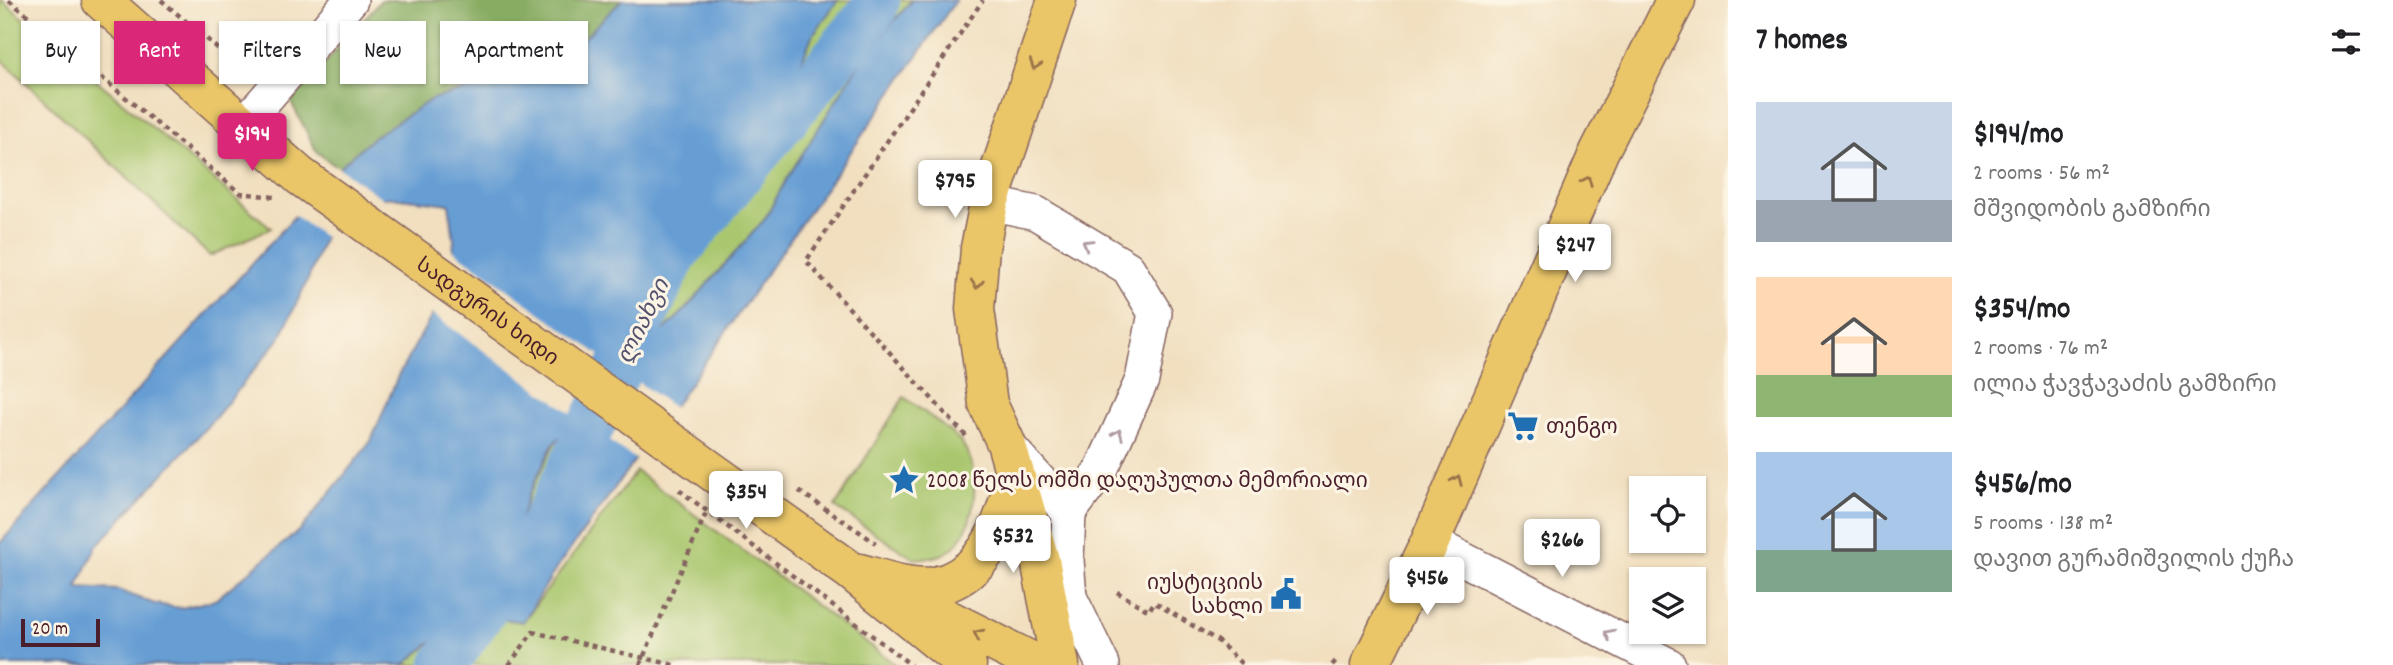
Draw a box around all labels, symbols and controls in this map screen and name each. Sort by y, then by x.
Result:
chip: Buy [21,21,100,84]
chip: Rent [114,21,205,84]
chip: Filters [219,21,326,84]
chip: New [340,21,426,84]
chip: Apartment [440,21,588,84]
text: 7 homes [1756,21,1848,64]
icon: filters [2327,23,2365,61]
one-way arrow [1029,58,1043,70]
pin: $194 [211,114,293,173]
text: $194/mo [1973,115,2063,158]
text: $194 [234,119,270,152]
icon: home [1812,130,1896,214]
text: 2 rooms · 56 m² [1973,158,2110,191]
pin: $795 [914,160,996,220]
text: $795 [934,166,976,199]
one-way arrow [1579,176,1593,188]
text: მშვიდობის გამზირი [1973,195,2211,228]
pin: $247 [1534,224,1616,284]
text: $247 [1555,230,1595,263]
one-way arrow [1082,239,1095,252]
street label: სადგურის ხიდი [409,252,564,375]
water label: ლიახვი [610,274,680,371]
one-way arrow [970,278,985,289]
text: $354/mo [1973,290,2070,333]
icon: home [1812,305,1896,389]
text: 2 rooms · 76 m² [1973,333,2108,366]
text: ილია ჭავჭავაძის გამზირი [1973,370,2277,403]
supermarket icon: თენგო [1506,409,1540,443]
place label: თენგო [1546,414,1618,444]
one-way arrow [1110,429,1124,442]
place icon: 2008 წელს ომში დაღუპულთა მემორიალი [887,463,921,497]
text: $456/mo [1973,465,2072,508]
place label: 2008 წელს ომში დაღუპულთა მემორიალი [927,468,1368,498]
pin: $354 [705,472,787,531]
one-way arrow [1449,474,1463,487]
map controls [1629,476,1706,644]
button: locate [1629,476,1706,553]
text: $354 [725,477,767,510]
icon: home [1812,480,1896,564]
text: 5 rooms · 138 m² [1973,508,2113,541]
pin: $532 [972,516,1054,575]
pin: $266 [1521,520,1603,579]
text: $532 [992,521,1034,554]
text: $266 [1540,525,1584,558]
text: დავით გურამიშვილის ქუჩა [1973,545,2294,578]
pin: $456 [1386,558,1468,617]
text: $456 [1405,563,1449,596]
button: layers [1629,567,1706,644]
place label: იუსტიციის სახლი [1147,570,1263,624]
public building icon: იუსტიციის სახლი [1269,577,1303,611]
scale bar [21,616,100,648]
text: 20 m [32,617,68,644]
one-way arrow [1604,628,1616,642]
one-way arrow [973,629,985,643]

